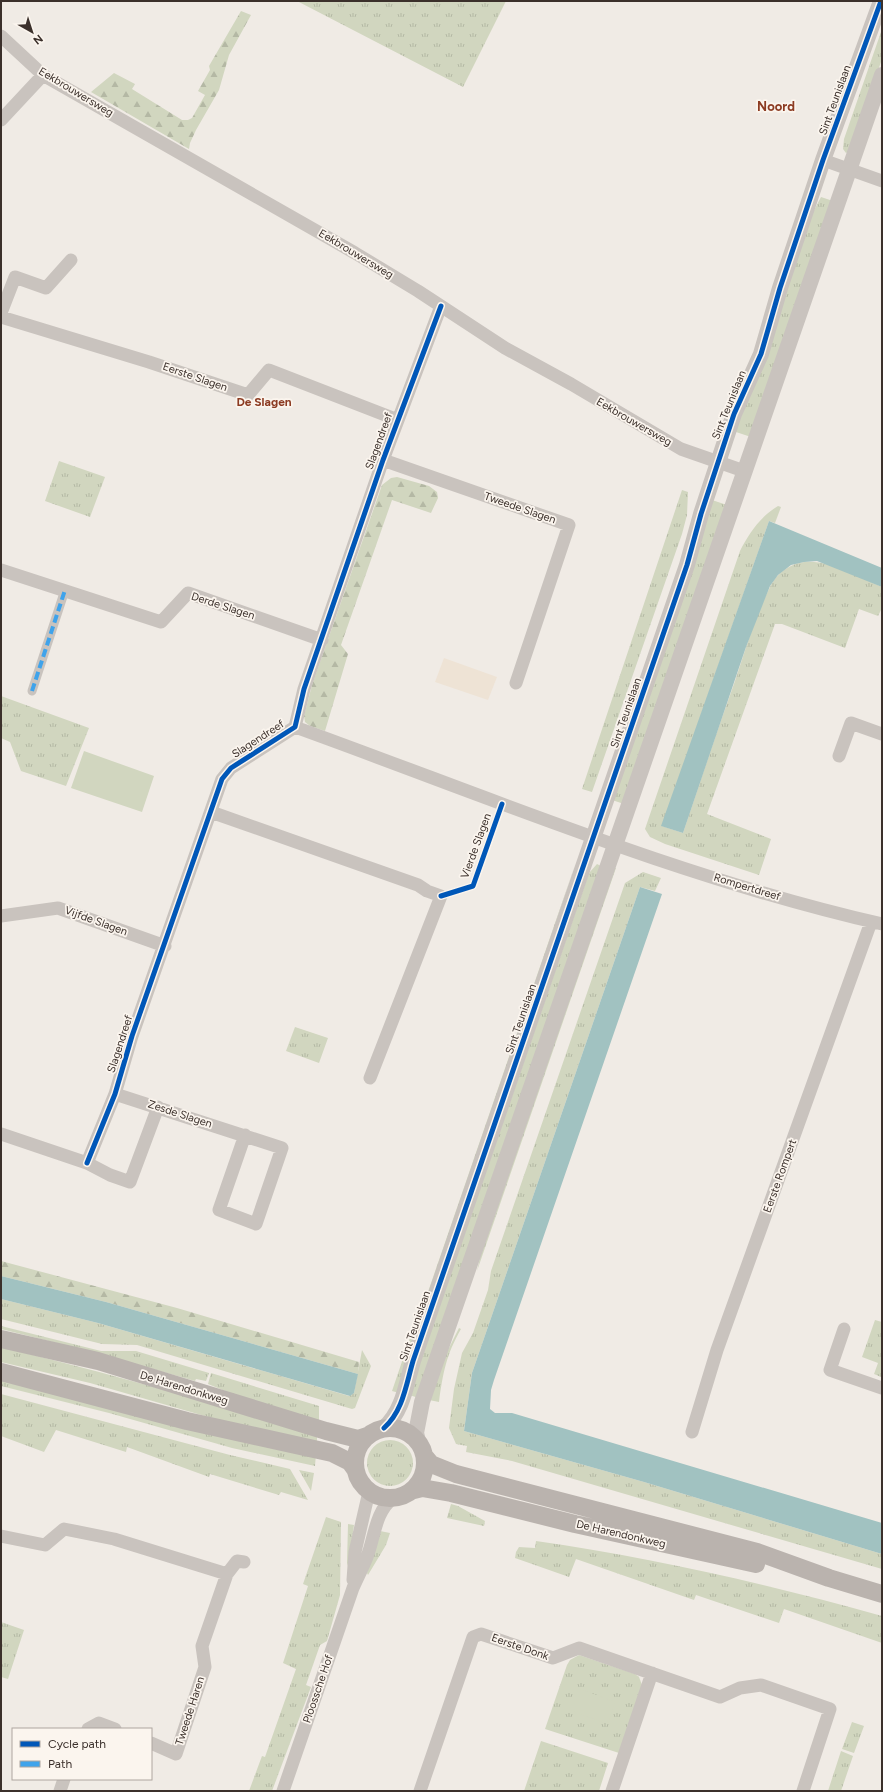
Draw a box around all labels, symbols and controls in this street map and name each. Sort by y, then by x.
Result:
north arrow [12,12,52,52]
text: N [31,32,45,47]
street label: Sint Teunislaan [816,63,854,137]
street label: Eekbrouwersweg [36,65,116,119]
district label: Noord [757,99,795,114]
street label: Eekbrouwersweg [316,227,396,281]
street label: Eerste Slagen [161,360,229,394]
street label: Sint Teunislaan [709,369,749,441]
district label: De Slagen [236,395,292,409]
street label: Eekbrouwersweg [594,395,674,449]
street label: Slagendreef [363,410,396,471]
street label: Tweede Slagen [482,490,558,526]
street label: Derde Slagen [190,590,256,622]
street label: Sint Teunislaan [608,676,644,750]
street label: Slagendreef [229,717,287,761]
street label: Vierde Slagen [458,812,494,880]
street label: Rompertdreef [712,871,783,904]
street label: Vijfde Slagen [63,904,129,938]
street label: Sint Teunislaan [503,982,539,1056]
street label: Slagendreef [105,1013,136,1074]
street label: Zesde Slagen [146,1098,214,1130]
street label: Eerste Rompert [761,1137,799,1215]
street label: Sint Teunislaan [397,1289,433,1363]
street label: De Harendonkweg [138,1368,230,1408]
street label: De Harendonkweg [575,1517,667,1551]
street label: Eerste Donk [490,1631,551,1663]
street label: Ploossche Hof [300,1652,336,1725]
street label: Tweede Haren [173,1675,207,1747]
legend [12,1728,152,1780]
text: Cycle path [48,1737,106,1751]
text: Path [48,1757,72,1771]

